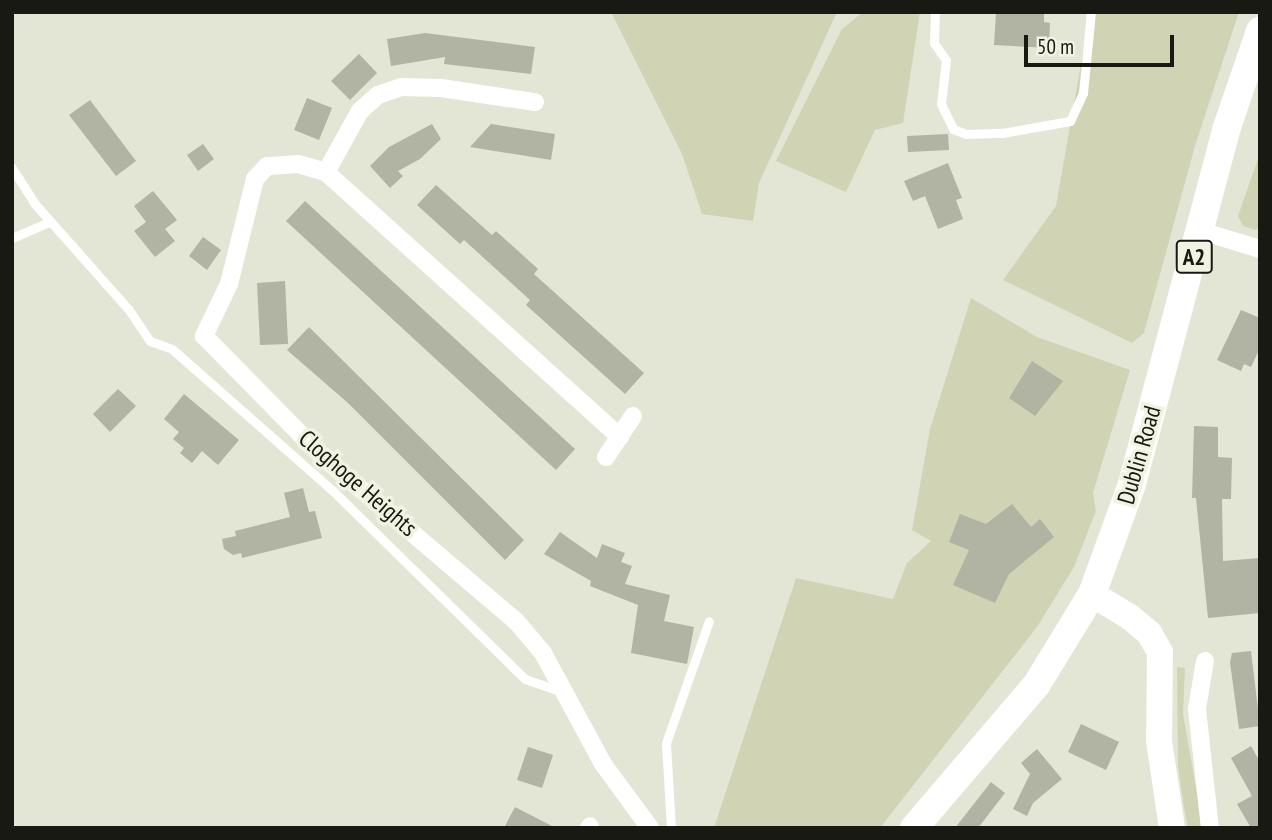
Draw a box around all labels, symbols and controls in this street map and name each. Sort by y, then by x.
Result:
scale bar [1027,21,1178,65]
text: 50 m [1037,33,1074,60]
road number: A2 [1175,238,1213,276]
street label: Dublin Road [1111,403,1167,507]
street label: Cloghoge Heights [293,424,423,542]

